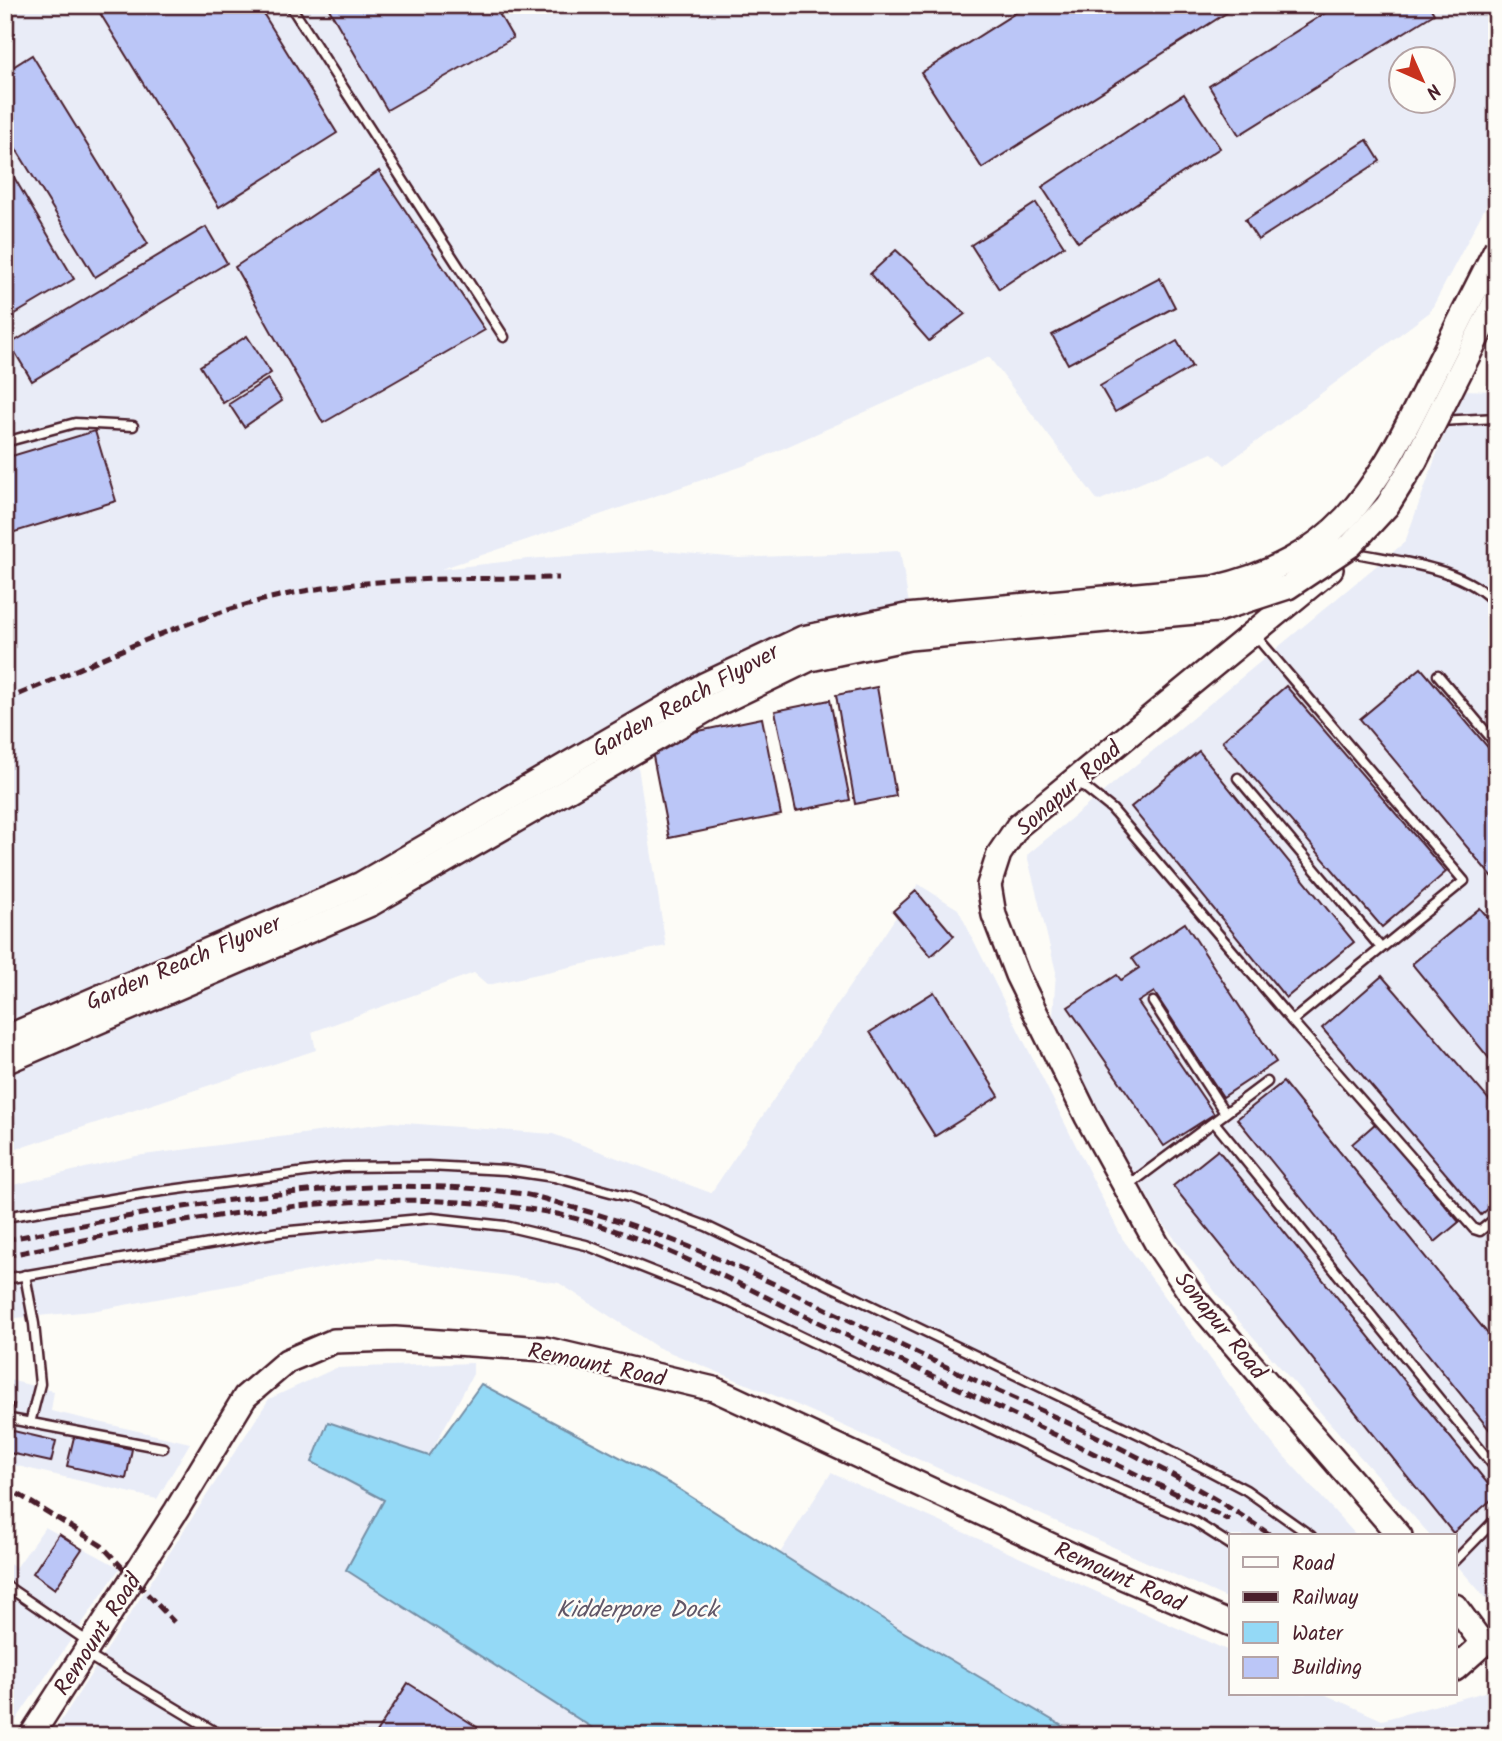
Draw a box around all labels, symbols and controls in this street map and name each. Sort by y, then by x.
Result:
north arrow [1386,46,1456,116]
text: N [1418,76,1447,105]
street label: Garden Reach Flyover [586,635,787,768]
street label: Sonapur Road [1008,733,1131,846]
street label: Garden Reach Flyover [81,906,288,1021]
street label: Sonapur Road [1164,1264,1275,1389]
street label: Remount Road [524,1334,669,1398]
street label: Remount Road [1048,1533,1191,1623]
legend [1229,1534,1456,1696]
text: Road [1292,1548,1335,1581]
street label: Remount Road [45,1566,152,1704]
text: Railway [1292,1582,1358,1615]
water label: Kidderpore Dock [556,1591,722,1630]
text: Water [1292,1618,1344,1651]
text: Building [1292,1652,1362,1685]

